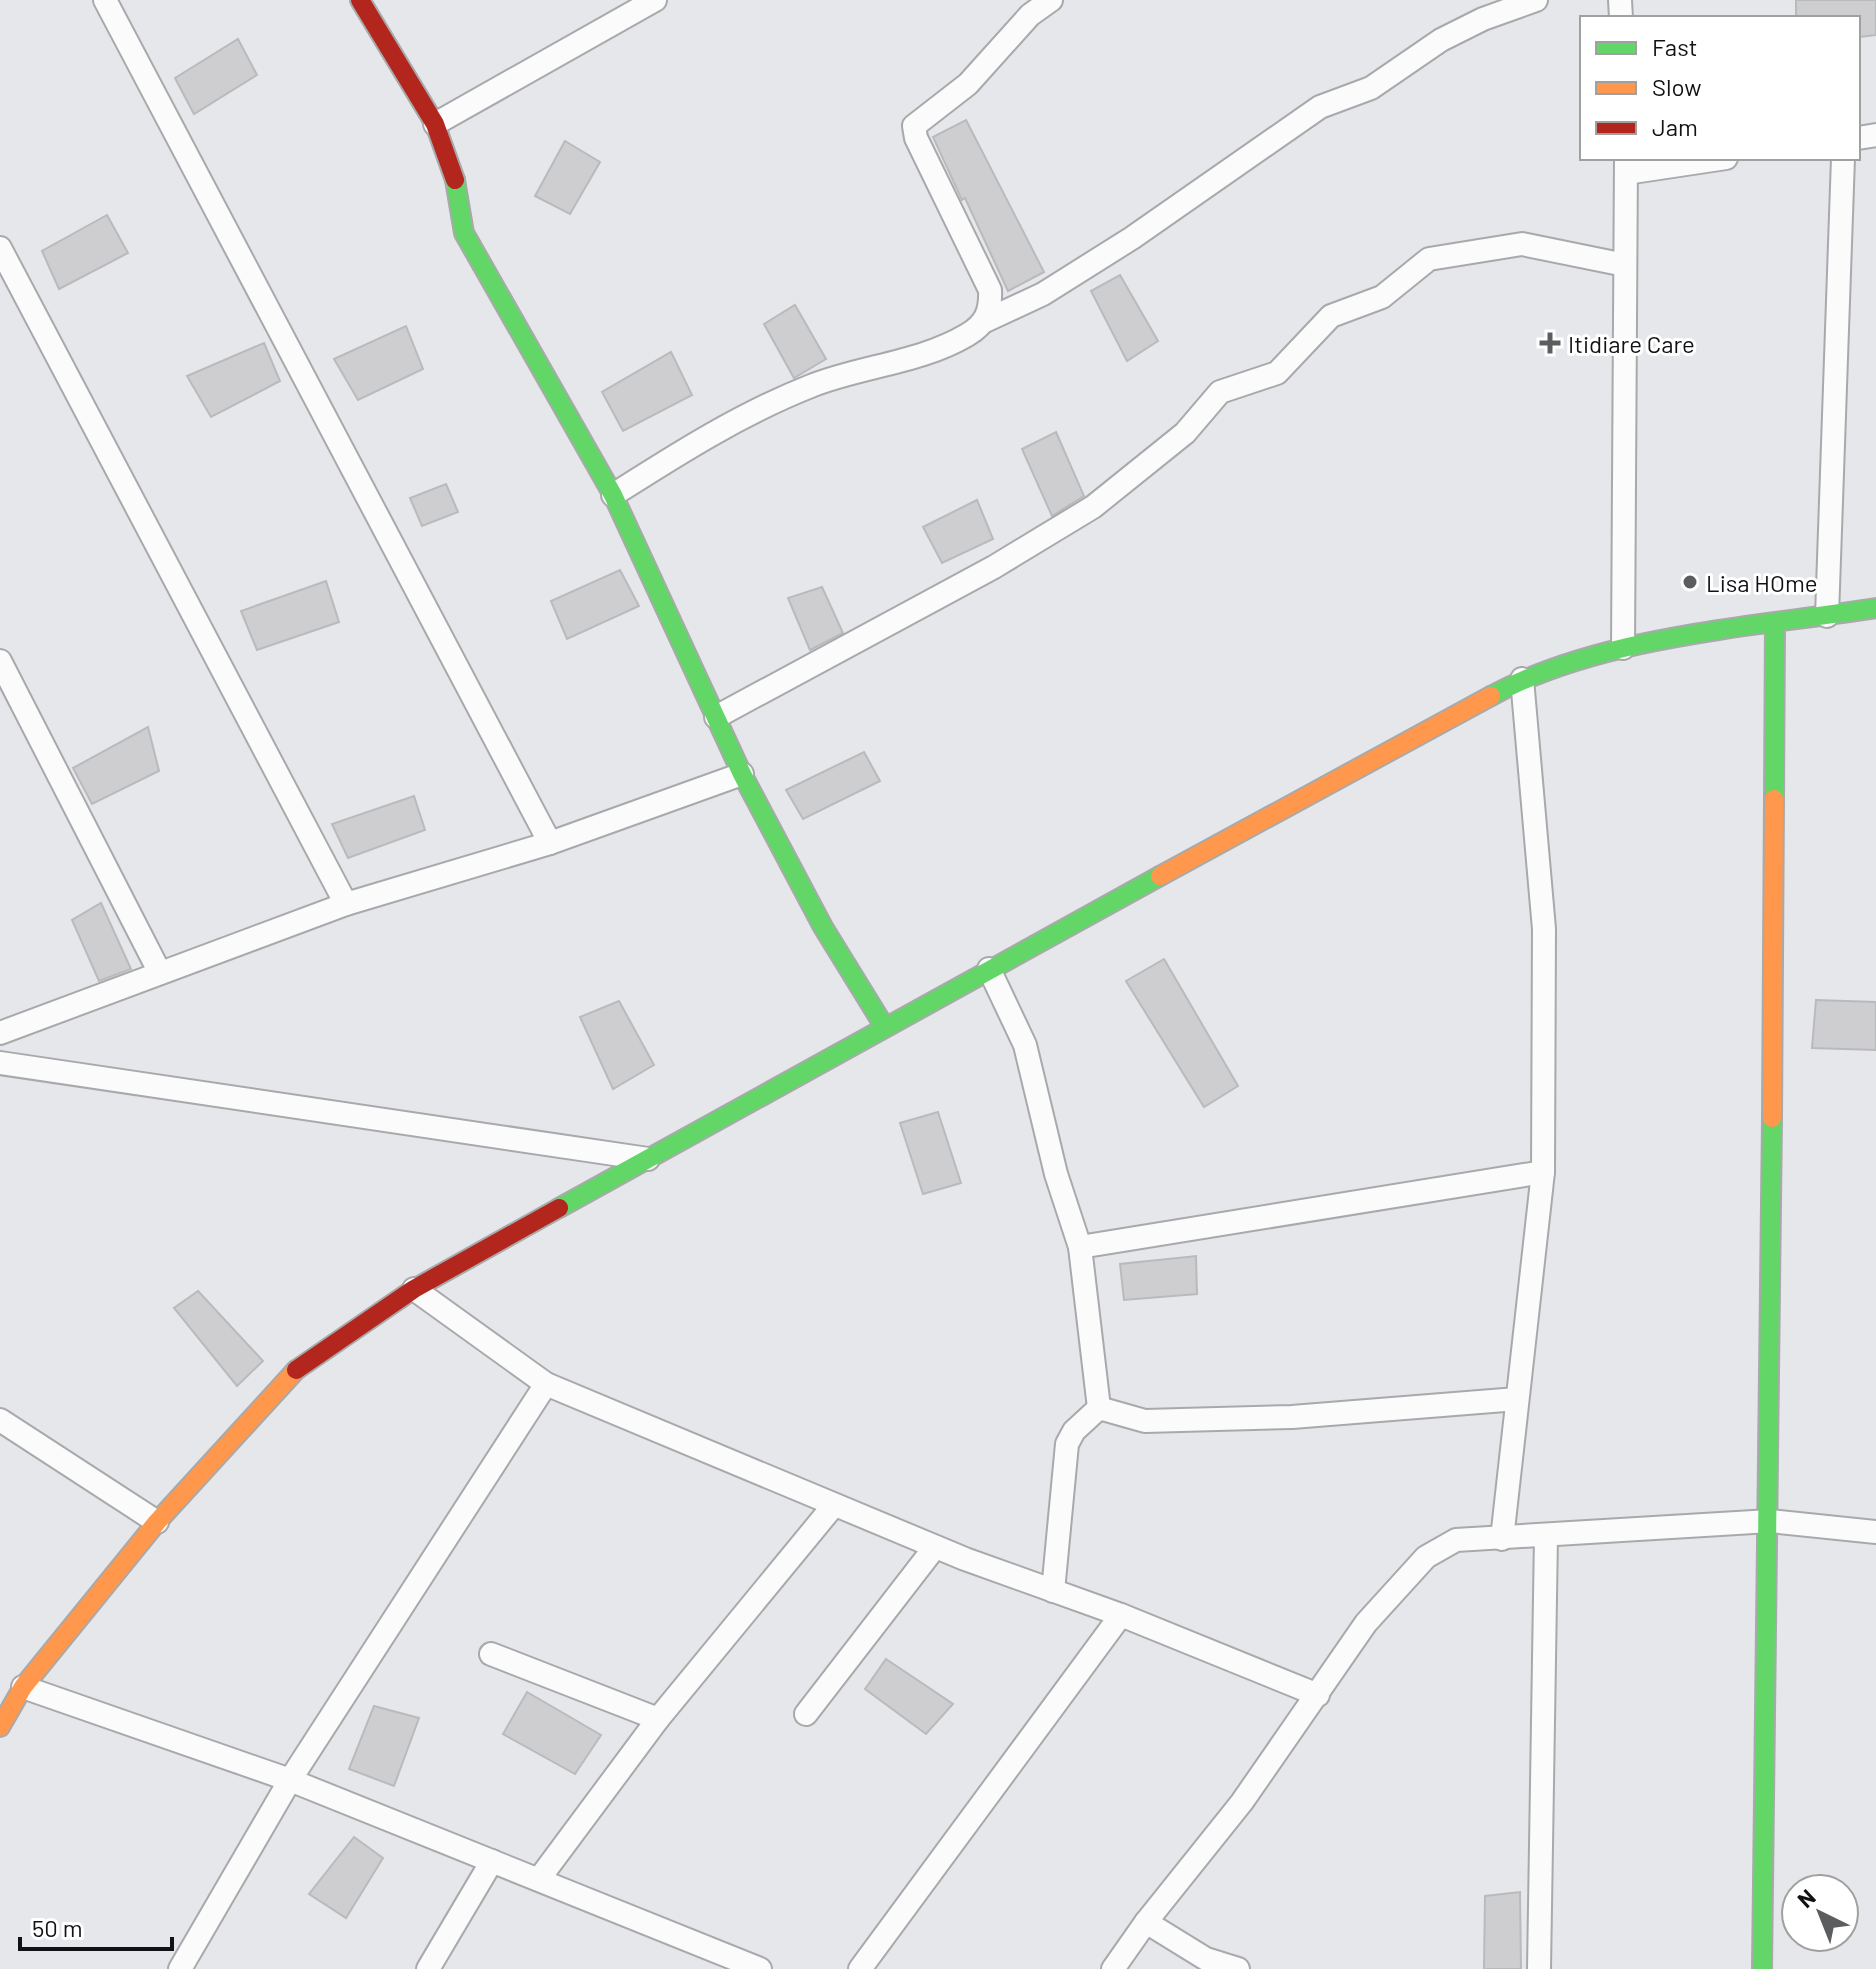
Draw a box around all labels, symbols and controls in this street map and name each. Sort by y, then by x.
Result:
legend [1580,16,1860,160]
text: Fast [1652,32,1697,61]
text: Slow [1652,72,1701,101]
text: Jam [1652,112,1698,141]
place label: Itidiare Care [1568,329,1695,358]
marker: Itidiare Care [1539,332,1561,354]
place label: Lisa HOme [1706,568,1817,597]
marker: Lisa HOme [1681,573,1699,591]
north arrow [1780,1873,1860,1953]
text: N [1791,1883,1820,1912]
scale bar [20,1901,172,1951]
text: 50 m [32,1913,83,1942]

